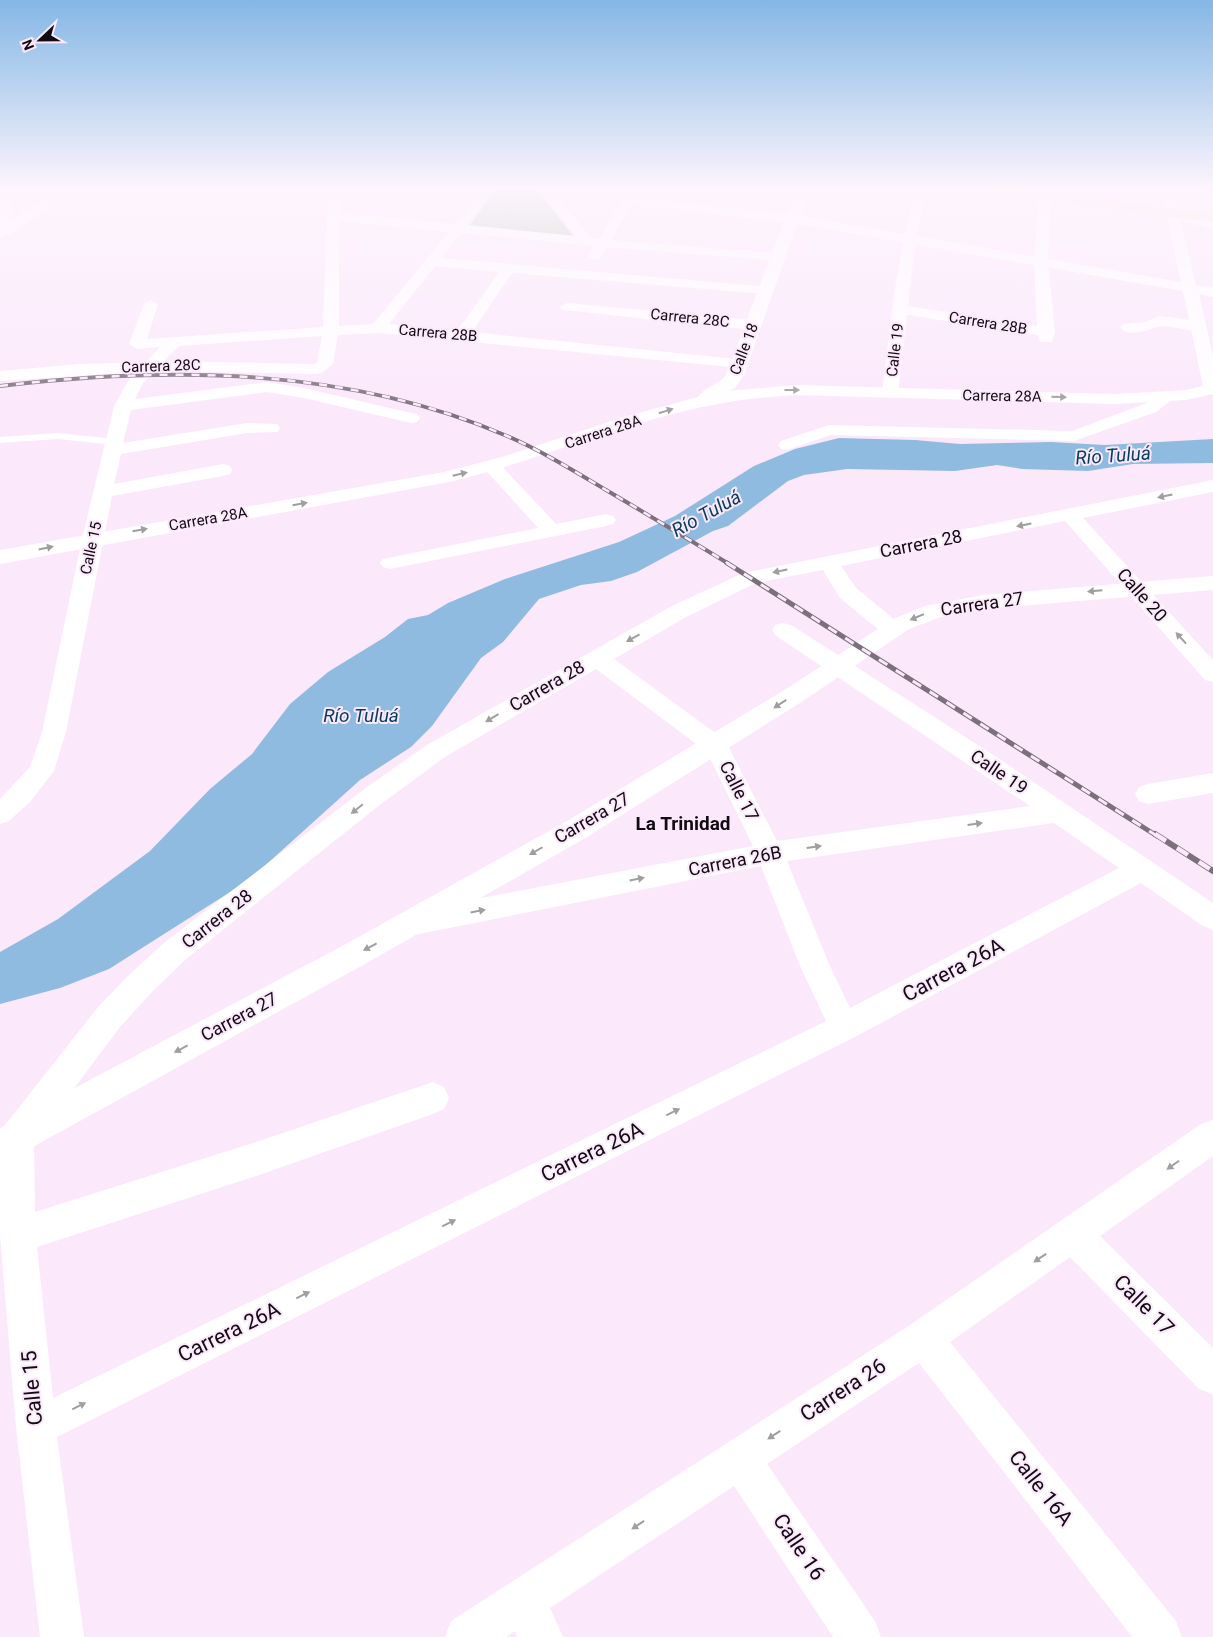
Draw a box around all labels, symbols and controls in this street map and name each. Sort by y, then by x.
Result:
north arrow [15,15,65,65]
text: N [19,37,37,52]
street label: Carrera 28C [650,305,731,331]
street label: Carrera 28B [948,308,1028,338]
street label: Carrera 28B [398,321,478,345]
street label: Calle 18 [726,321,762,377]
street label: Calle 19 [883,322,907,378]
street label: Carrera 28C [121,356,201,376]
one-way arrow [784,386,800,394]
street label: Carrera 28A [962,386,1042,406]
one-way arrow [1052,393,1068,401]
one-way arrow [658,407,673,415]
street label: Carrera 28A [563,411,644,453]
water label: Río Tuluá [1074,441,1152,470]
one-way arrow [453,470,468,478]
water label: Río Tuluá [668,485,745,542]
one-way arrow [1158,492,1173,500]
one-way arrow [293,499,309,507]
street label: Carrera 28A [167,503,249,535]
street label: Calle 15 [77,520,105,576]
one-way arrow [1015,521,1031,529]
street label: Carrera 28 [878,525,964,562]
one-way arrow [133,526,149,534]
one-way arrow [38,544,54,552]
street label: Calle 20 [1113,564,1172,626]
one-way arrow [773,567,788,575]
street label: Carrera 27 [939,587,1025,620]
one-way arrow [1086,587,1102,595]
one-way arrow [910,613,924,621]
one-way arrow [1175,632,1186,645]
one-way arrow [626,634,640,642]
street label: Carrera 28 [505,656,588,715]
one-way arrow [774,699,787,709]
water label: Río Tuluá [323,704,399,727]
one-way arrow [485,714,498,723]
street label: Calle 19 [967,745,1032,798]
street label: Calle 17 [715,757,763,824]
street label: Carrera 27 [550,788,633,847]
one-way arrow [351,804,364,815]
district label: La Trinidad [635,812,731,835]
one-way arrow [968,820,984,828]
street label: Carrera 26B [686,841,783,880]
one-way arrow [807,843,823,851]
one-way arrow [530,847,543,856]
one-way arrow [630,875,646,883]
street label: Carrera 28 [177,885,256,953]
one-way arrow [470,906,486,914]
street label: Carrera 26A [898,933,1008,1007]
one-way arrow [363,942,377,951]
street label: Carrera 27 [197,988,280,1045]
one-way arrow [173,1045,188,1053]
one-way arrow [666,1108,680,1116]
street label: Carrera 26A [537,1117,647,1187]
one-way arrow [1167,1159,1180,1170]
one-way arrow [442,1219,456,1227]
one-way arrow [1034,1253,1047,1263]
street label: Calle 17 [1109,1270,1179,1340]
one-way arrow [296,1291,311,1299]
street label: Carrera 26A [174,1297,284,1367]
street label: Calle 15 [17,1349,47,1427]
street label: Carrera 26 [796,1353,890,1427]
one-way arrow [72,1401,86,1409]
one-way arrow [767,1430,780,1440]
street label: Calle 16A [1004,1446,1078,1531]
street label: Calle 16 [768,1509,830,1585]
one-way arrow [632,1520,645,1530]

